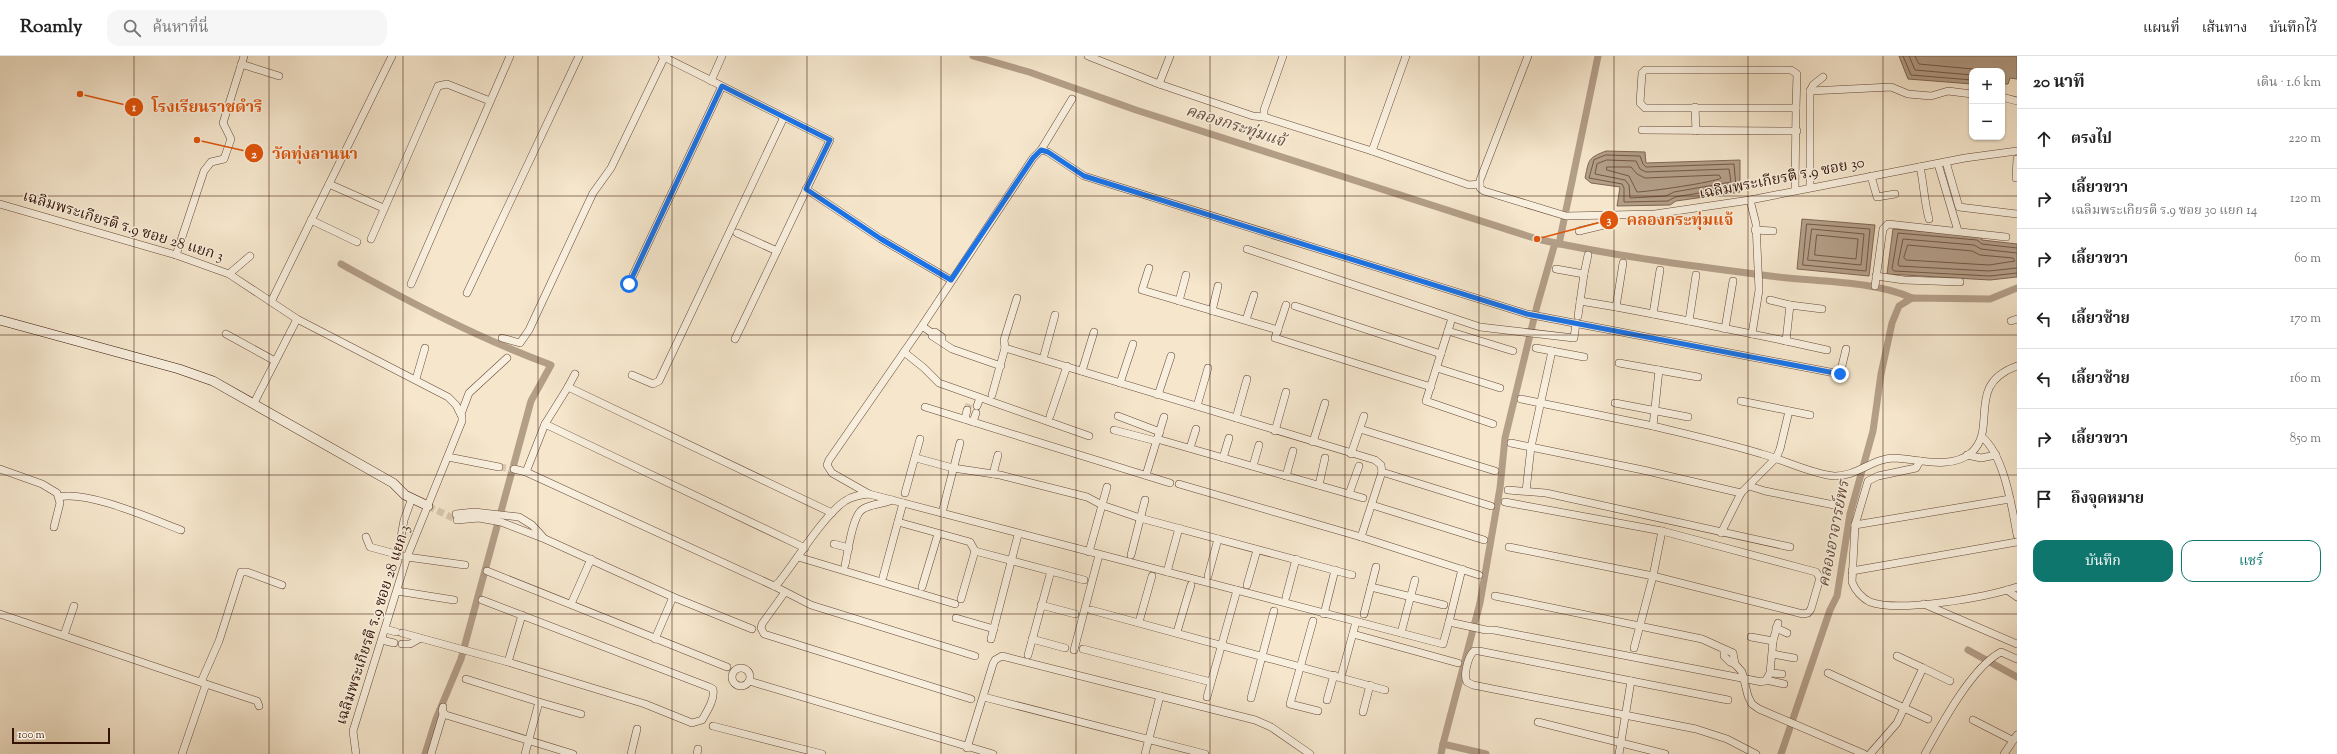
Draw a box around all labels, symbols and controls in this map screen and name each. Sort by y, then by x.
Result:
search box [107,10,387,46]
text: Roamly [20,14,83,41]
icon: search [121,17,143,39]
text: ค้นหาที่นี่ [153,18,208,39]
text: แผนที่ [2143,19,2180,39]
text: เส้นทาง [2202,19,2247,39]
text: บันทึกไว้ [2269,19,2317,39]
map controls [1969,68,2005,140]
button: + [1969,68,2005,104]
text: 20 นาที [2033,71,2085,95]
text: เดิน · 1.6 km [2256,74,2321,92]
callout: โรงเรียนราชดำริ [124,93,270,121]
text: โรงเรียนราชดำริ [151,96,262,120]
text: 1 [131,99,137,117]
water label: คลองกระทุ่มแจ้ [1183,100,1290,155]
button: − [1969,104,2005,140]
icon: ahead [2033,128,2055,150]
text: ตรงไป [2071,129,2112,150]
text: 220 m [2288,130,2321,148]
callout: วัดทุ่งลานนา [244,139,366,167]
text: วัดทุ่งลานนา [272,144,358,167]
text: 2 [251,146,257,164]
street label: เฉลิมพระเกียรติ ร.9 ซอย 30 [1698,153,1867,205]
text: เลี้ยวขวา [2071,178,2128,199]
street label: เฉลิมพระเกียรติ ร.9 ซอย 28 แยก 3 [20,186,226,268]
icon: right [2033,188,2055,210]
text: 120 m [2290,190,2321,208]
text: เฉลิมพระเกียรติ ร.9 ซอย 30 แยก 14 [2071,202,2257,220]
callout: คลองกระทุ่มแจ้ [1599,206,1741,234]
text: คลองกระทุ่มแจ้ [1627,210,1733,233]
text: 3 [1607,212,1612,230]
icon: right [2033,248,2055,270]
text: เลี้ยวขวา [2071,249,2128,270]
text: 60 m [2294,250,2321,268]
route start [620,275,638,293]
icon: left [2033,308,2055,330]
text: เลี้ยวซ้าย [2071,309,2130,330]
text: 170 m [2290,310,2321,328]
route end [1831,365,1849,383]
icon: left [2033,368,2055,390]
text: เลี้ยวซ้าย [2071,369,2130,390]
text: 160 m [2290,370,2321,388]
icon: right [2033,428,2055,450]
text: เลี้ยวขวา [2071,429,2128,450]
text: 850 m [2290,430,2321,448]
water label: คลองอาจารย์พร [1813,477,1857,589]
icon: arrive [2033,488,2055,510]
text: ถึงจุดหมาย [2071,489,2144,510]
street label: เฉลิมพระเกียรติ ร.9 ซอย 28 แยก 3 [332,522,416,728]
button: บันทึก [2033,540,2173,582]
button: แชร์ [2181,540,2321,582]
scale bar [12,726,110,745]
text: 100 m [18,727,45,743]

